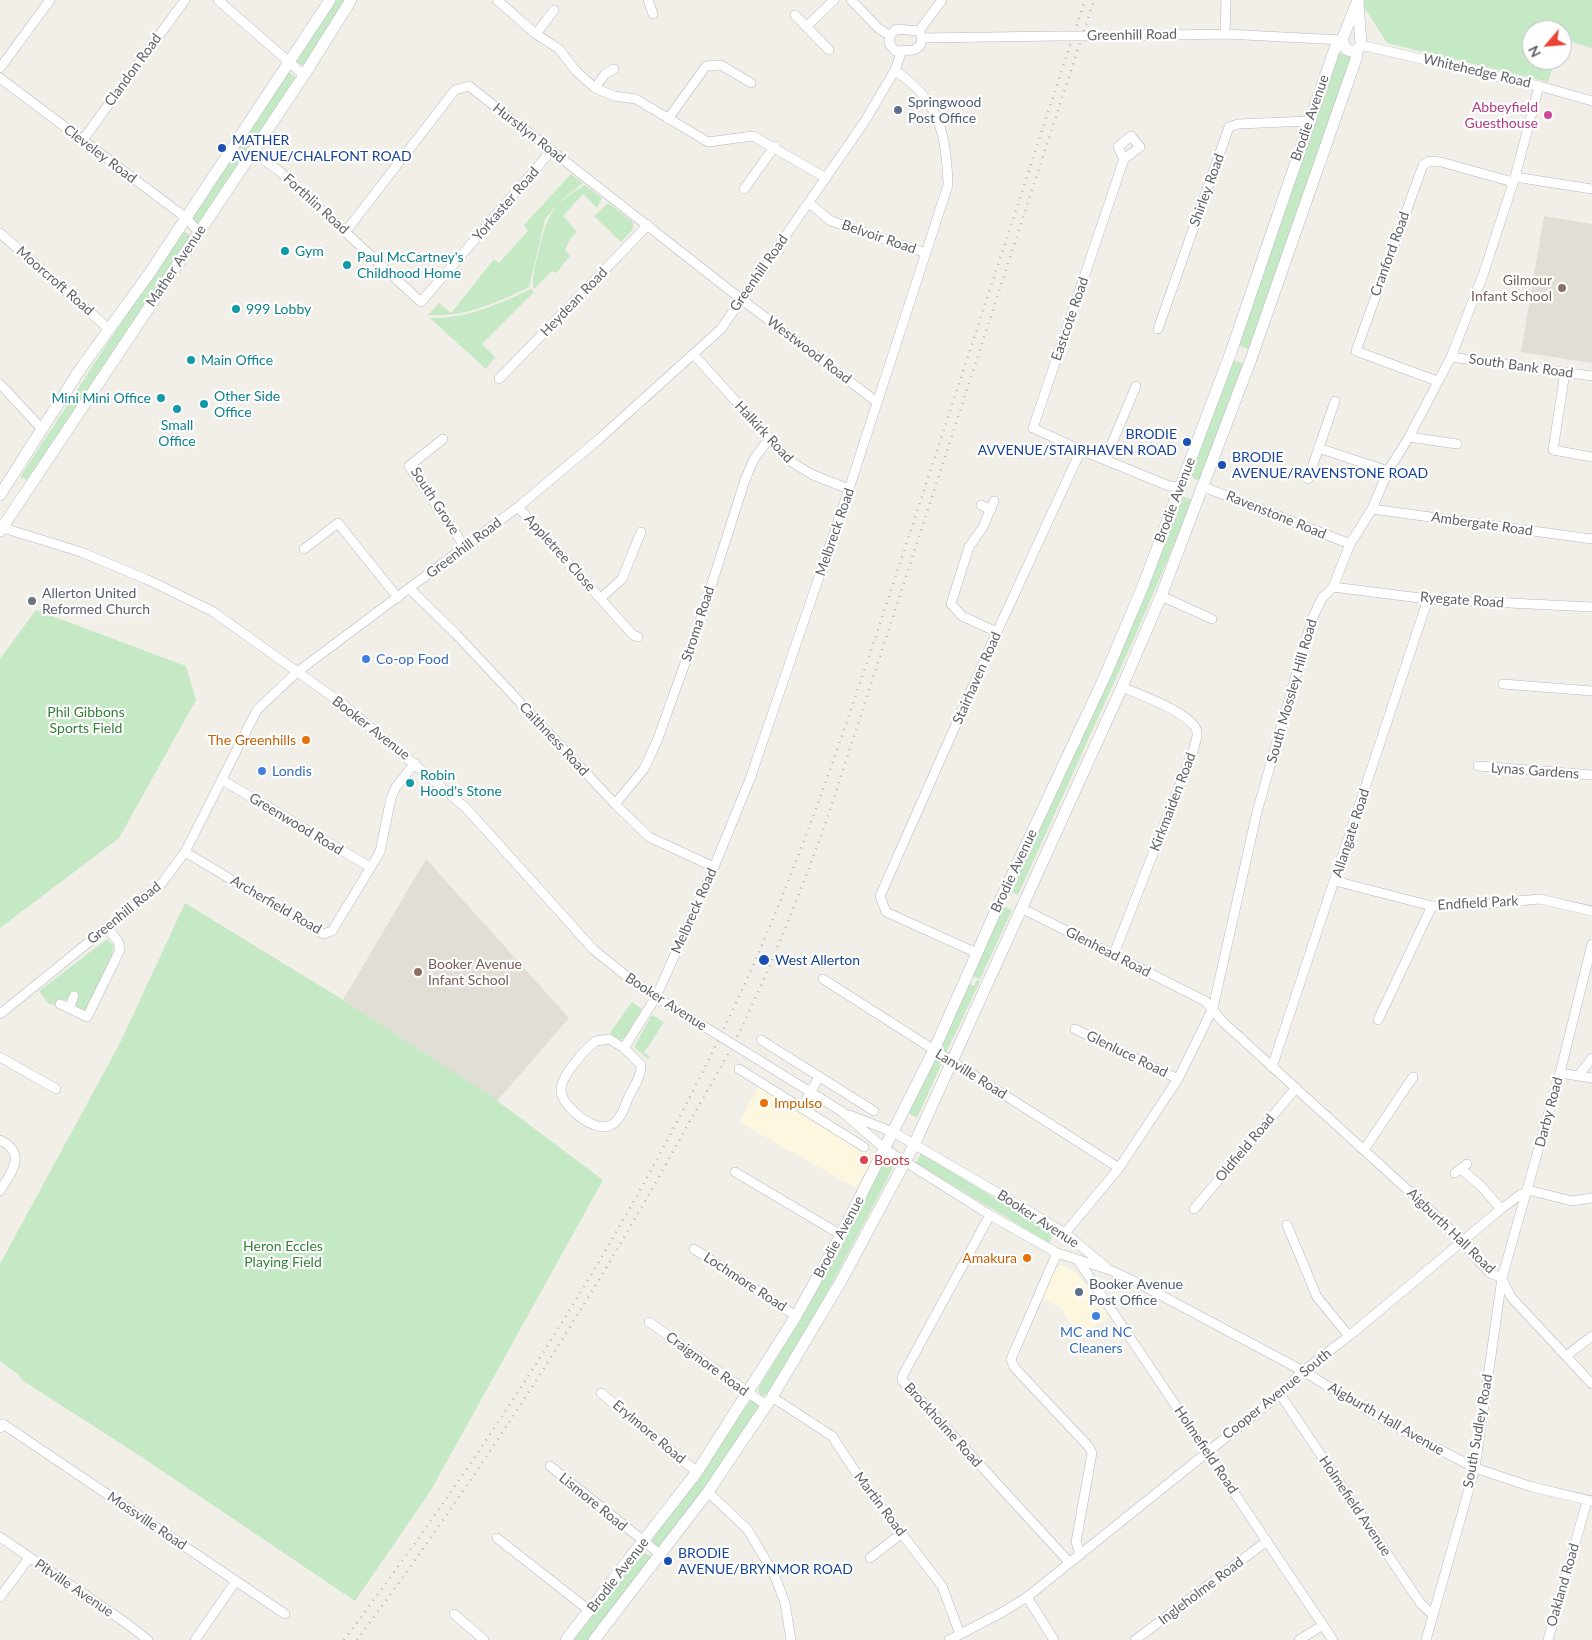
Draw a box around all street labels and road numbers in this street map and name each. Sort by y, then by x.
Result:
street label: Greenhill Road [1087,26,1177,44]
street label: Clandon Road [101,30,165,110]
street label: Whitehedge Road [1421,50,1533,92]
street label: Brodie Avenue [1287,73,1333,163]
street label: Hurstlyn Road [489,99,569,167]
street label: Cleveley Road [60,121,140,187]
street label: Shirley Road [1186,151,1228,229]
street label: Yorkaster Road [469,164,543,244]
street label: Forthlin Road [280,170,352,238]
street label: Cranford Road [1367,209,1413,299]
street label: Belvoir Road [840,216,918,258]
street label: Mather Avenue [143,222,209,310]
street label: Greenhill Road [726,231,792,315]
street label: Moorcroft Road [13,243,97,319]
street label: Heydean Road [537,264,611,340]
street label: Eastcote Road [1048,275,1092,363]
street label: Westwood Road [763,313,855,387]
street label: South Bank Road [1468,350,1574,382]
street label: Halkirk Road [731,398,797,466]
street label: Brodie Avenue [1151,455,1199,545]
street label: South Grove [407,464,463,538]
street label: Melbreck Road [812,486,858,578]
street label: Ravenstone Road [1223,487,1329,543]
street label: Ambergate Road [1430,509,1534,539]
street label: Appletree Close [521,511,599,595]
street label: Greenhill Road [423,514,505,582]
street label: Stroma Road [678,584,718,664]
street label: Ryegate Road [1419,589,1505,611]
street label: South Mossley Hill Road [1263,617,1321,765]
street label: Stairhaven Road [949,629,1005,727]
street label: Booker Avenue [329,692,413,764]
street label: Caithness Road [516,699,592,779]
street label: Kirkmaiden Road [1146,750,1200,854]
street label: Lynas Gardens [1490,760,1580,782]
street label: Allangate Road [1329,787,1373,879]
street label: Greenwood Road [246,789,346,859]
street label: Brodie Avenue [987,827,1041,915]
street label: Melbreck Road [668,866,720,956]
street label: Archerfield Road [227,872,325,938]
street label: Greenhill Road [84,878,164,948]
street label: Endfield Park [1437,892,1519,914]
street label: Glenhead Road [1063,923,1153,981]
street label: Booker Avenue [622,969,710,1035]
street label: Glenluce Road [1084,1027,1170,1081]
street label: Lanville Road [932,1045,1010,1103]
street label: Darby Road [1532,1075,1566,1149]
street label: Oldfield Road [1212,1111,1278,1185]
street label: Aigburth Hall Road [1403,1185,1499,1277]
street label: Booker Avenue [994,1186,1082,1252]
street label: Brodie Avenue [810,1193,868,1281]
street label: Lochmore Road [700,1249,790,1315]
street label: Craigmore Road [662,1328,752,1400]
street label: Cooper Avenue South [1219,1345,1335,1443]
street label: South Sudley Road [1460,1373,1496,1489]
street label: Brockholme Road [901,1379,985,1471]
street label: Aigburth Hall Avenue [1325,1379,1447,1459]
street label: Erylmore Road [609,1397,689,1467]
street label: Holmefield Road [1171,1403,1241,1497]
street label: Holmefield Avenue [1315,1453,1395,1559]
street label: Lismore Road [556,1469,630,1535]
street label: Martin Road [850,1469,910,1539]
street label: Mossville Road [104,1488,190,1554]
street label: Brodie Avenue [584,1534,652,1616]
street label: Oakland Road [1543,1542,1583,1628]
street label: Ingleholme Road [1155,1554,1247,1628]
street label: Pitville Avenue [31,1556,117,1620]

